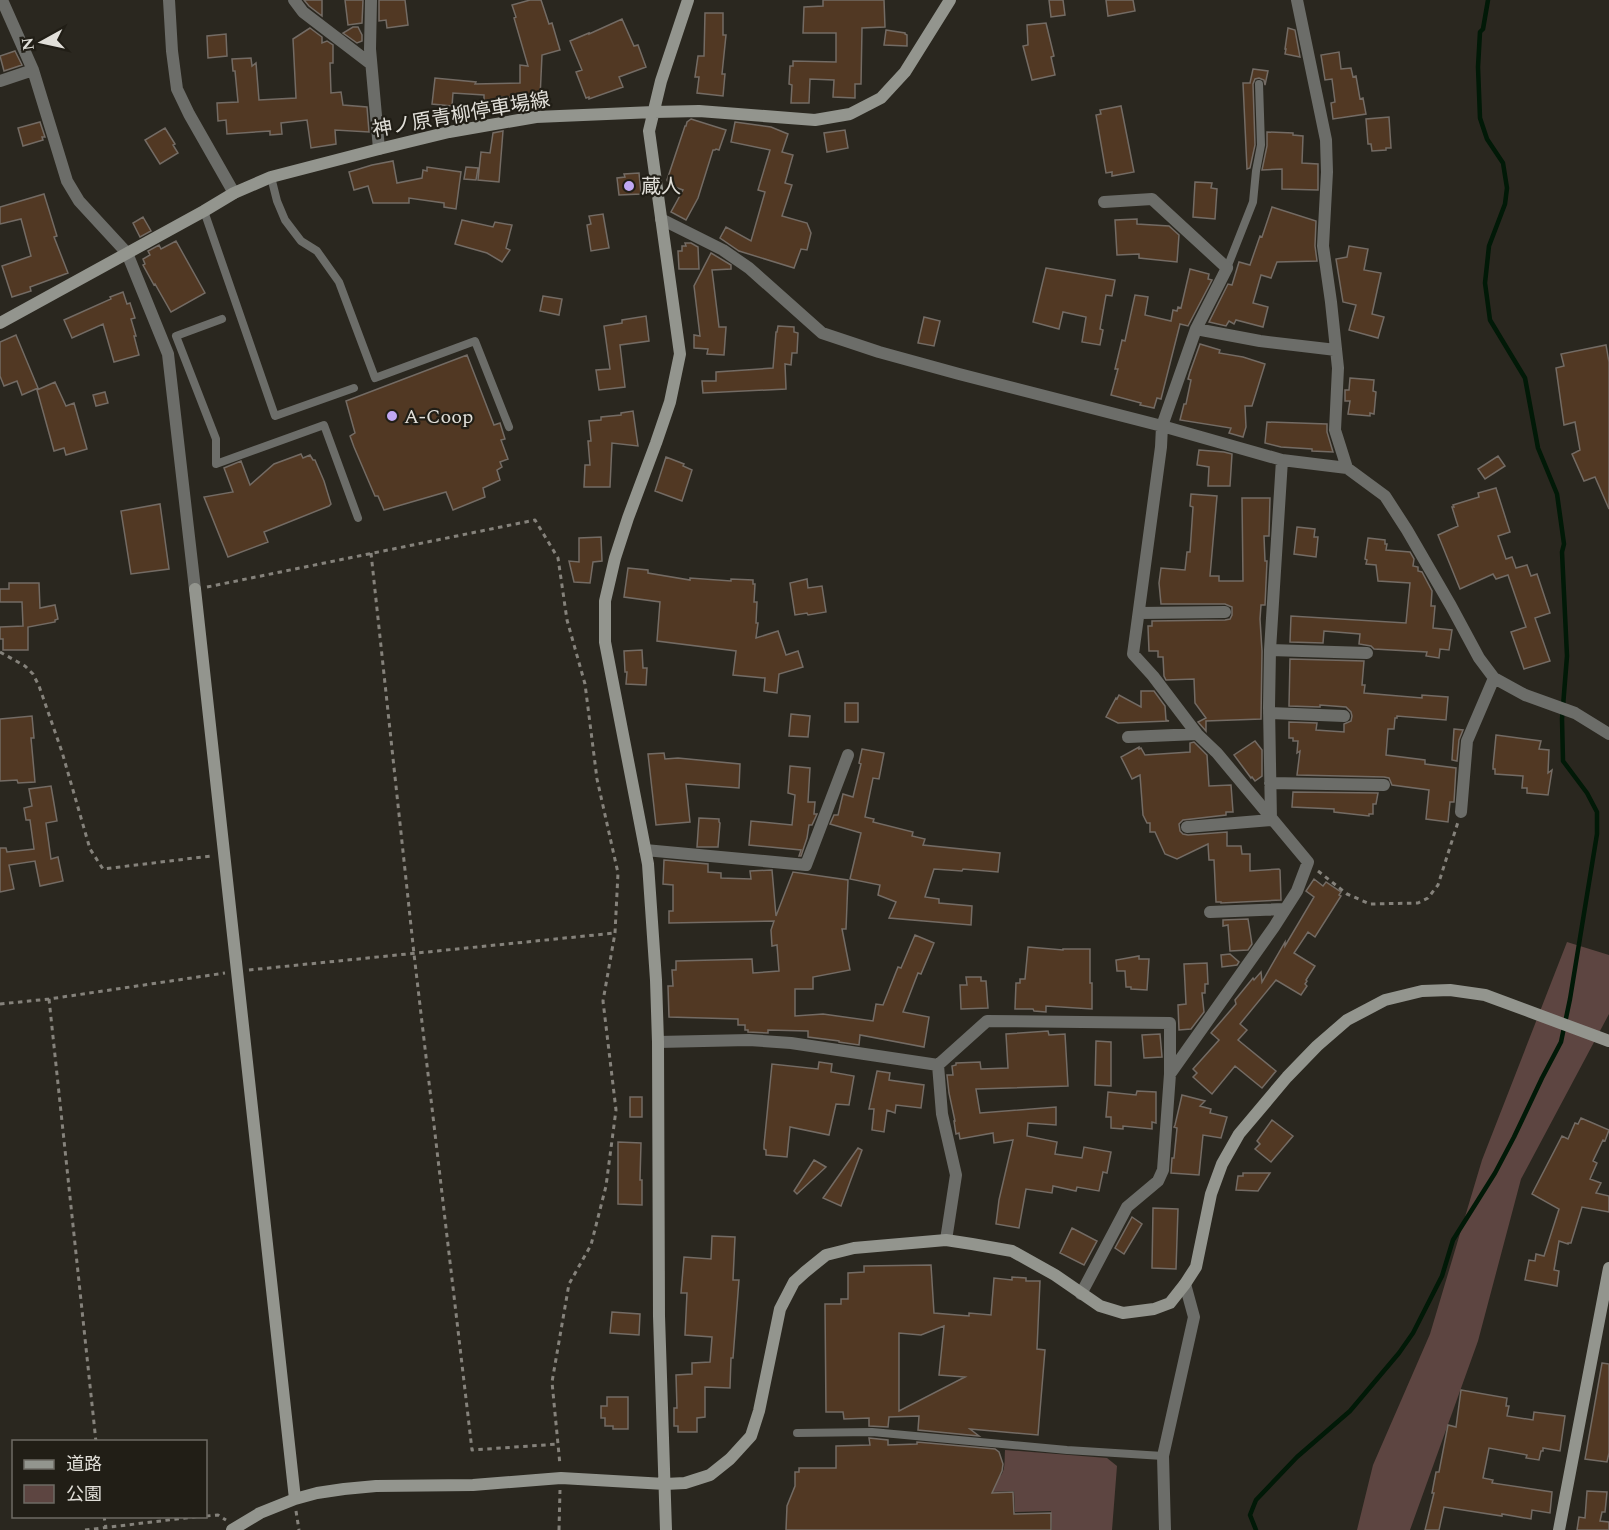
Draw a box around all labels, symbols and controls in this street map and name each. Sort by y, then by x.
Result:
north arrow [12,12,72,72]
text: N [15,36,41,52]
street label: 神ノ原青柳停車場線 [370,85,552,145]
place label: 蔵人 [641,172,681,202]
marker: 蔵人 [622,179,636,193]
place label: A-Coop [404,402,473,432]
marker: A-Coop [385,409,399,423]
legend [12,1440,207,1518]
text: 道路 [66,1451,102,1478]
text: 公園 [66,1481,102,1508]

